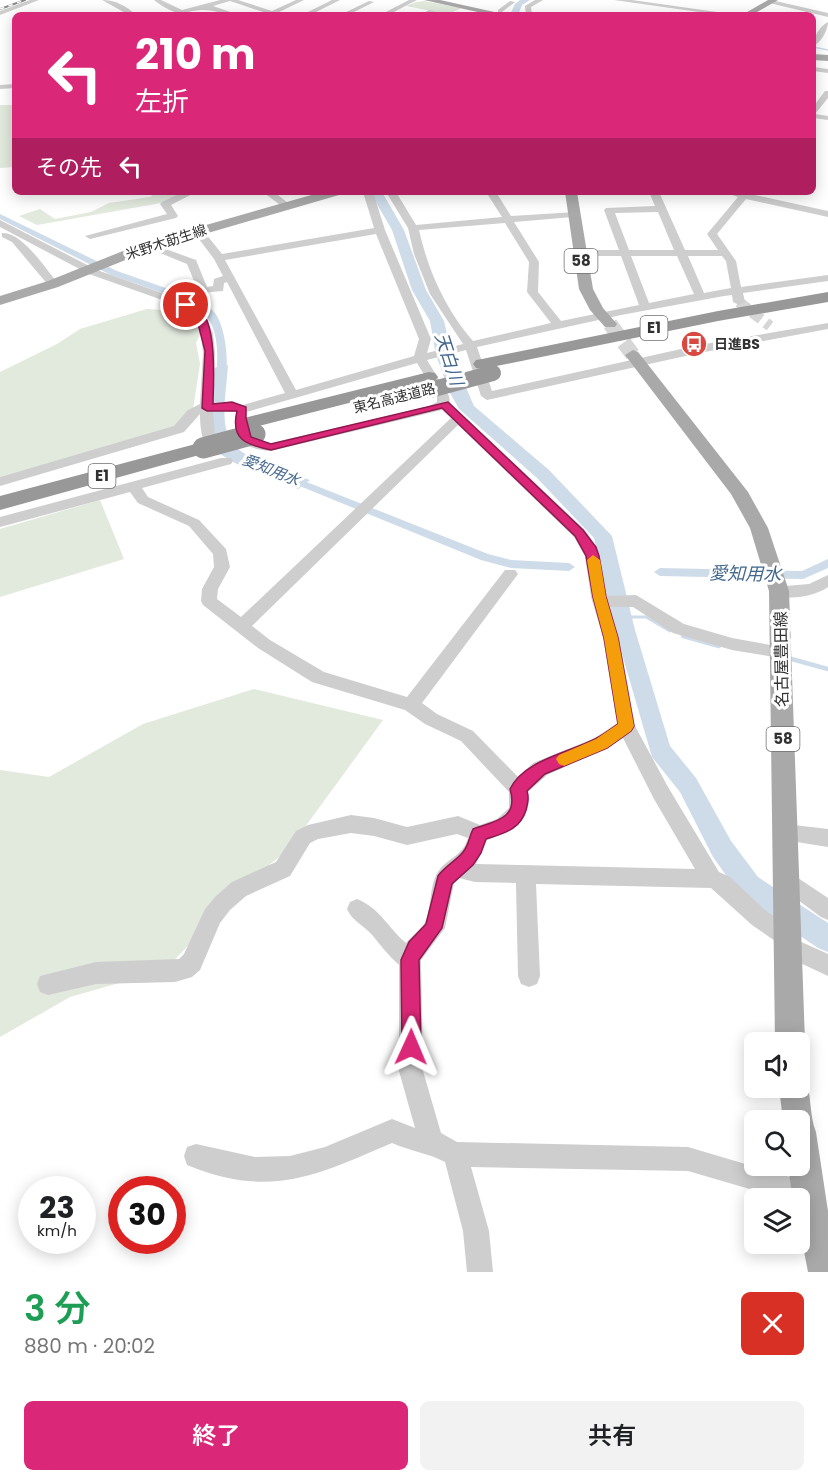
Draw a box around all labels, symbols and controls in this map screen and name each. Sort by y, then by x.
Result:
text: 210 m [135,25,256,84]
icon: left [36,36,114,114]
text: 左折 [135,83,189,120]
icon: left [114,150,147,183]
text: その先 [36,152,102,183]
street label: 米野木莇生線 [123,220,209,264]
road number: 58 [564,249,598,273]
pin [160,279,211,330]
icon: arrive [169,288,202,321]
road number: E1 [640,316,668,340]
water label: 天白川 [429,329,470,390]
bus stop icon: 日進BS [679,329,709,359]
place label: 日進BS [714,334,760,354]
street label: 東名高速道路 [351,378,437,418]
water label: 愛知用水 [239,449,305,491]
road number: E1 [88,464,116,488]
water label: 愛知用水 [709,560,783,587]
street label: 名古屋豊田線 [769,611,794,707]
road number: 58 [766,727,800,751]
position arrow [379,1015,443,1079]
map controls [744,1032,810,1254]
button: sound [744,1032,810,1098]
button: search [744,1110,810,1176]
speed limit sign: 30 [108,1176,186,1254]
text: 23 [39,1186,75,1229]
button: layers [744,1188,810,1254]
text: km/h [37,1220,77,1241]
text: 3 分 [24,1283,90,1334]
button: close [741,1292,804,1355]
text: 880 m · 20:02 [24,1332,155,1360]
button: 終了 [24,1401,408,1470]
button: 共有 [420,1401,804,1470]

